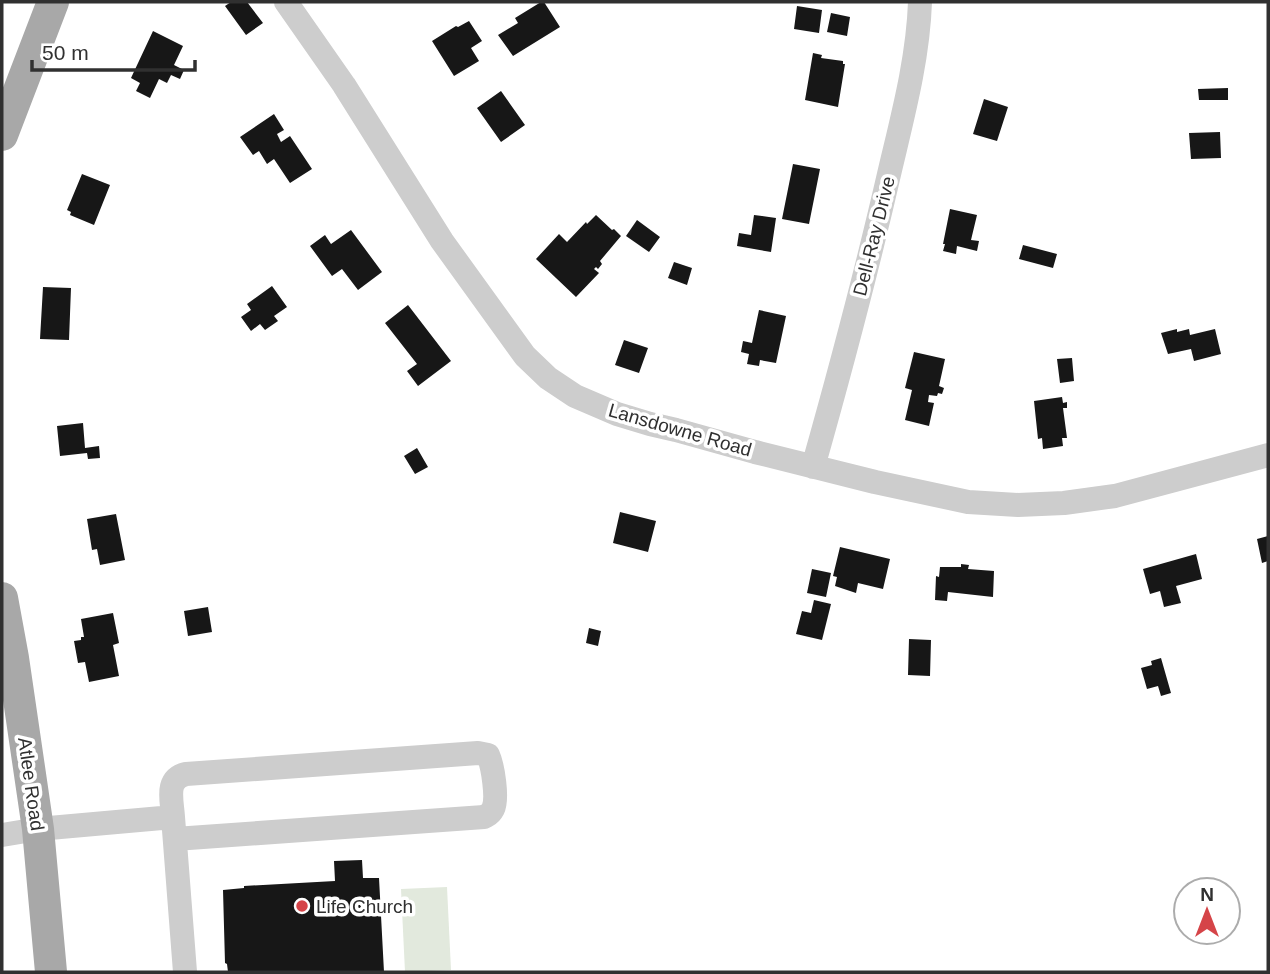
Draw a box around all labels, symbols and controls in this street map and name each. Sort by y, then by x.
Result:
scale bar [32,28,194,72]
text: 50 m [42,41,89,64]
street label: Dell-Ray Drive [849,174,899,298]
street label: Lansdowne Road [606,400,754,460]
street label: Atlee Road [14,736,48,832]
north arrow [1172,876,1242,946]
text: N [1200,884,1214,905]
place label: Life Church [316,896,413,917]
marker: Life Church [294,898,310,914]

